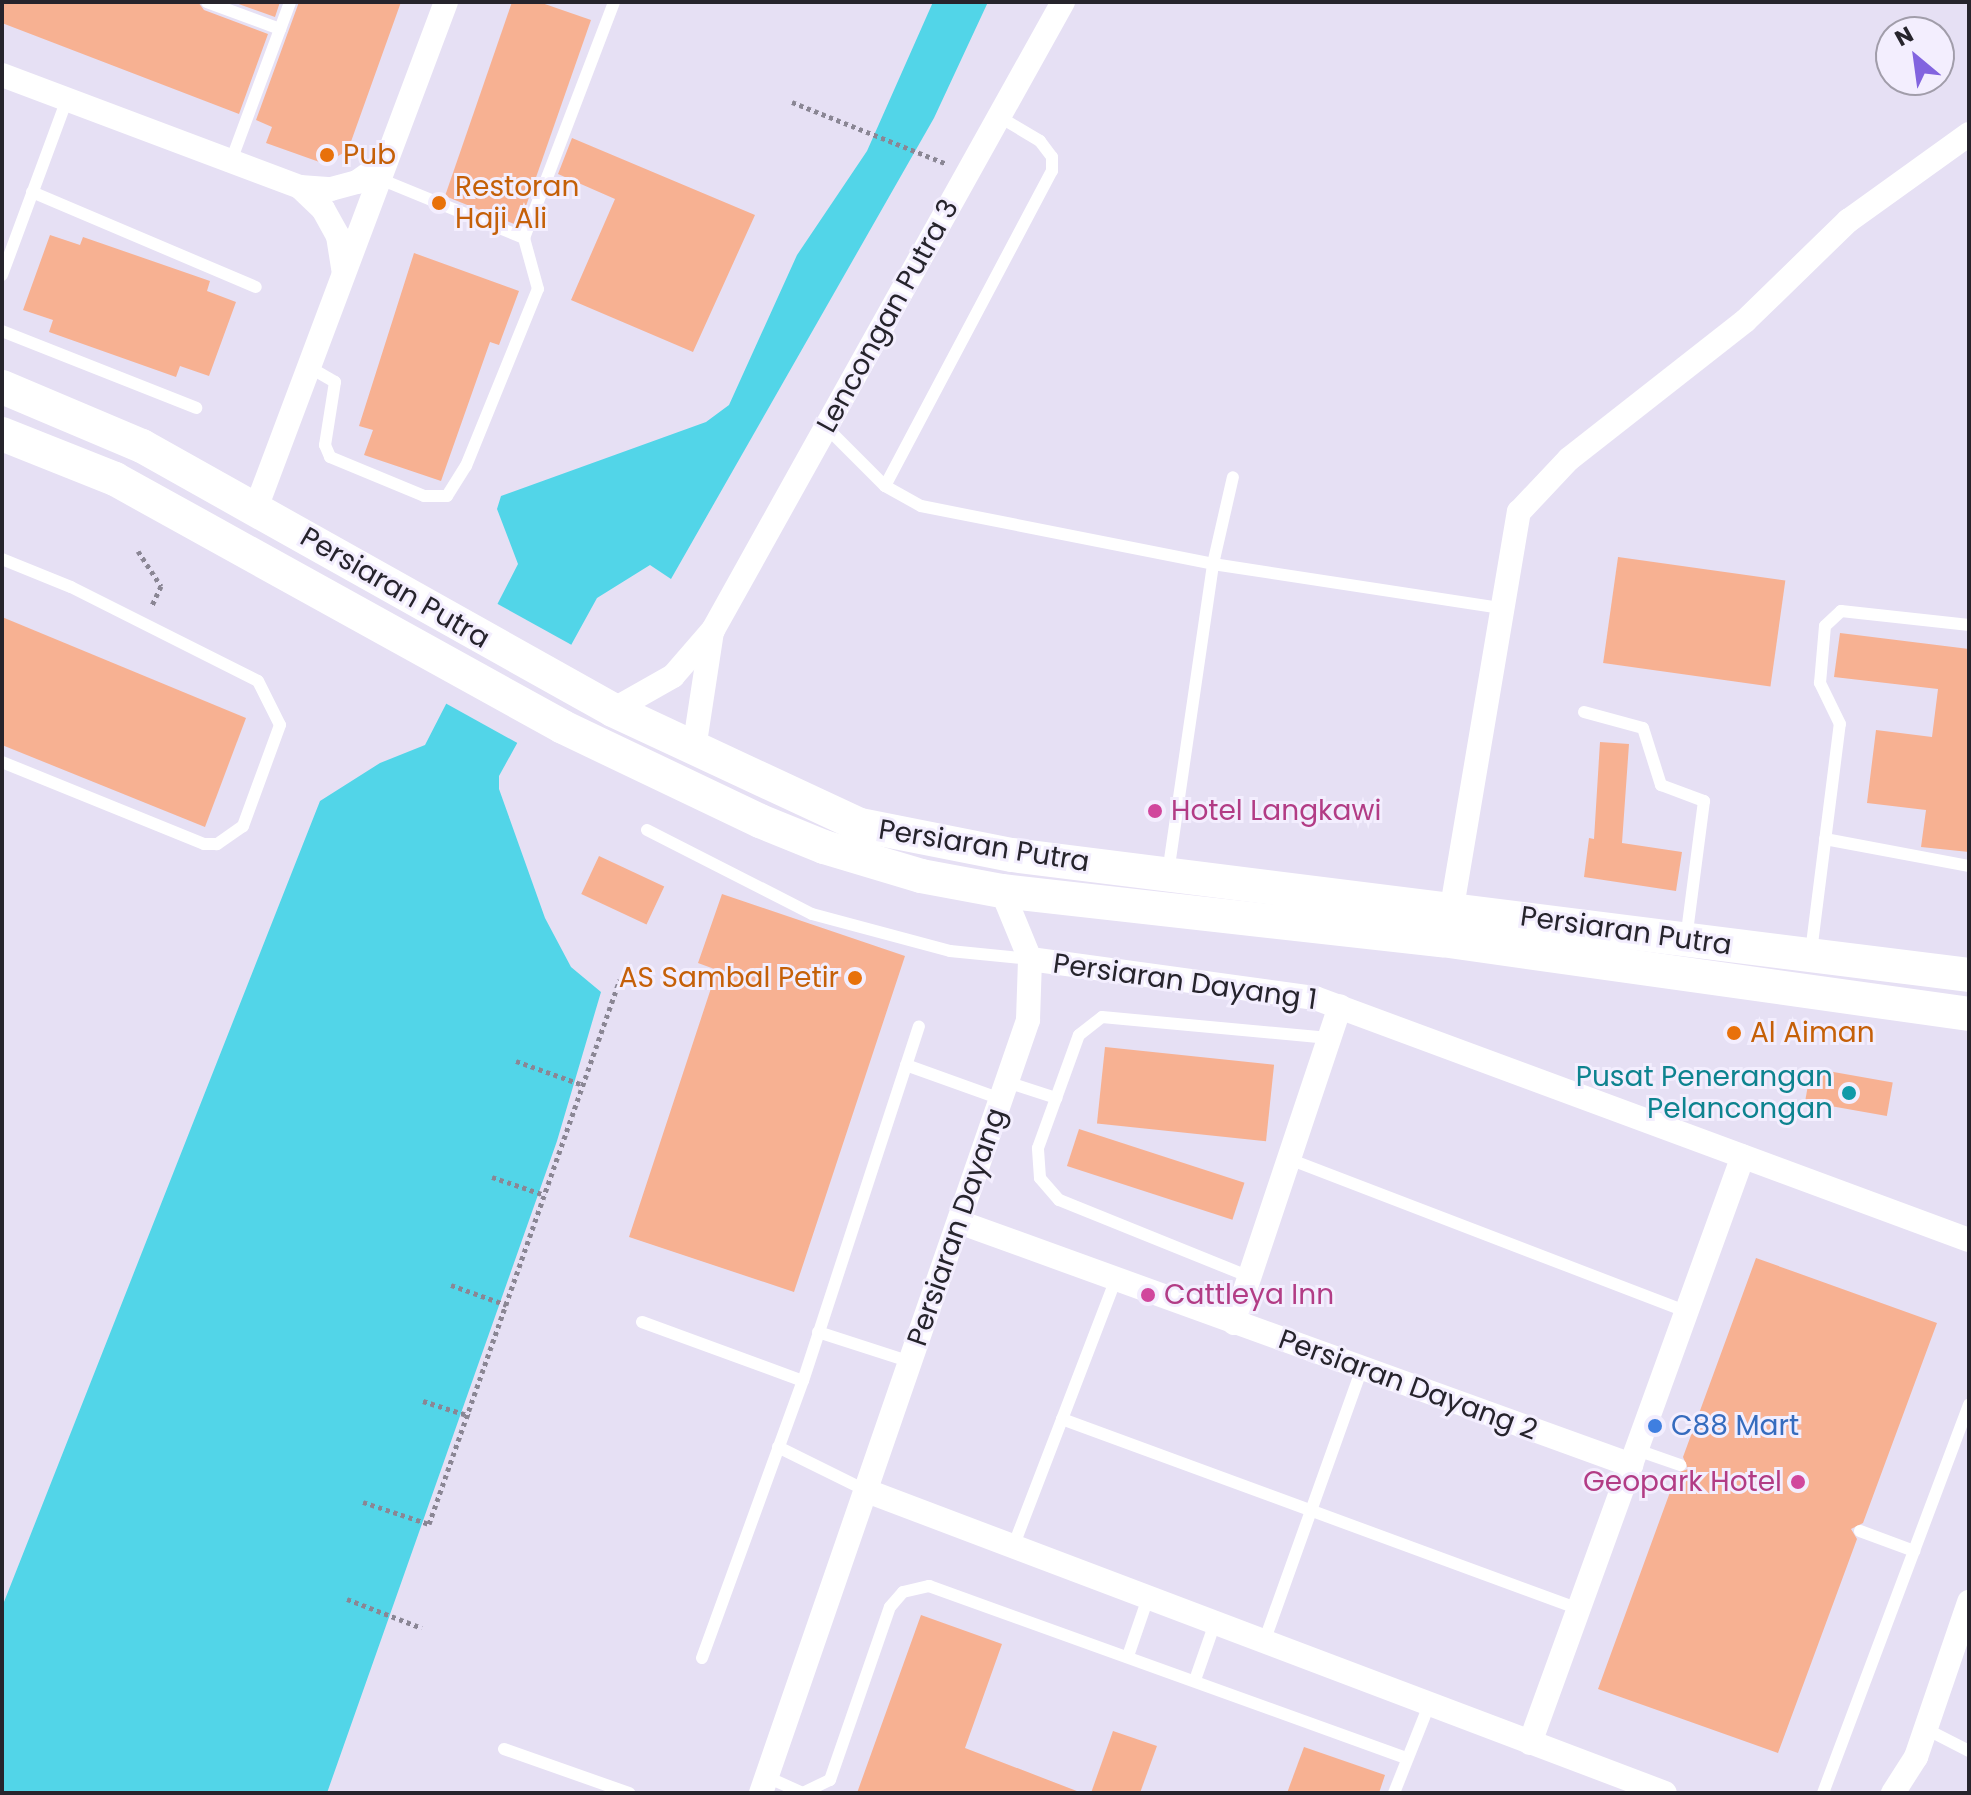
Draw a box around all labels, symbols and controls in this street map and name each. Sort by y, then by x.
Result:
north arrow [1875,16,1955,96]
text: N [1889,19,1919,54]
place label: Pub [343,138,396,172]
marker: Pub [318,146,336,164]
place label: Restoran Haji Ali [455,170,579,236]
marker: Restoran Haji Ali [430,194,448,212]
street label: Lencongan Putra 3 [810,194,966,438]
street label: Persiaran Putra [294,520,496,656]
place label: Hotel Langkawi [1171,794,1381,828]
marker: Hotel Langkawi [1146,802,1164,820]
street label: Persiaran Putra [876,813,1092,879]
street label: Persiaran Putra [1518,900,1734,962]
street label: Persiaran Dayang 1 [1051,947,1319,1017]
place label: AS Sambal Petir [619,961,839,995]
marker: AS Sambal Petir [846,969,864,987]
place label: Al Aiman [1750,1016,1875,1050]
marker: Al Aiman [1725,1024,1743,1042]
place label: Pusat Penerangan Pelancongan [1576,1060,1833,1126]
marker: Pusat Penerangan Pelancongan [1840,1084,1858,1102]
street label: Persiaran Dayang [901,1104,1013,1350]
place label: Cattleya Inn [1164,1278,1334,1312]
marker: Cattleya Inn [1139,1286,1157,1304]
street label: Persiaran Dayang 2 [1274,1323,1542,1447]
place label: C88 Mart [1671,1409,1799,1443]
marker: C88 Mart [1646,1417,1664,1435]
place label: Geopark Hotel [1583,1465,1782,1499]
marker: Geopark Hotel [1789,1473,1807,1491]

